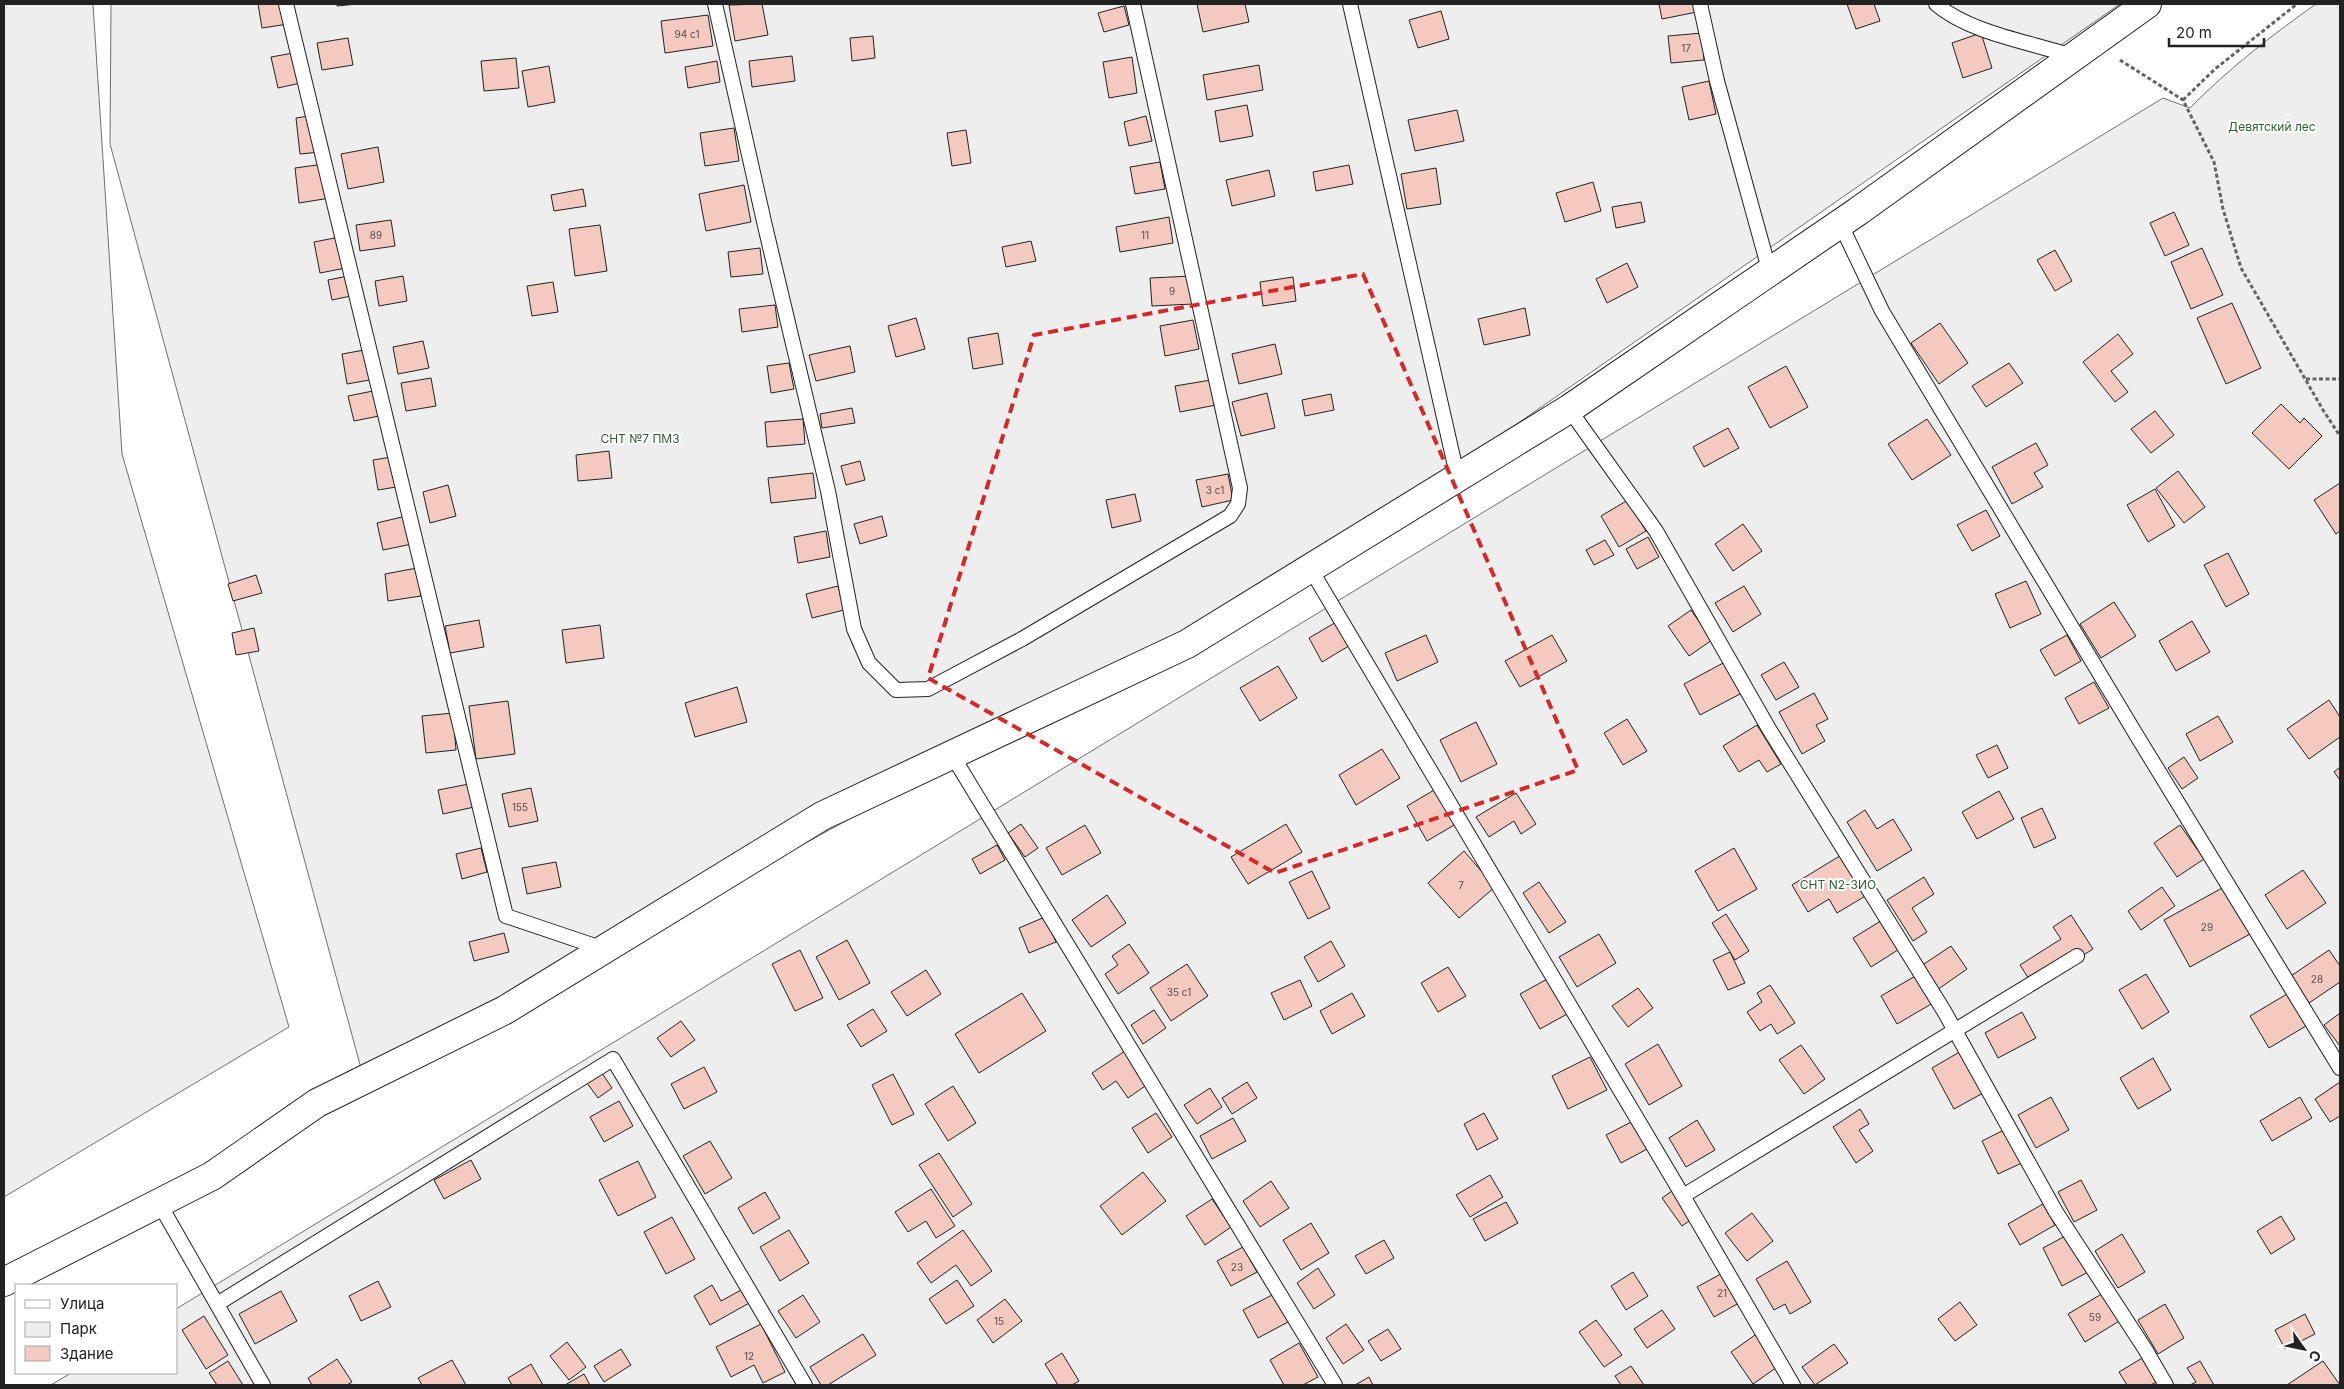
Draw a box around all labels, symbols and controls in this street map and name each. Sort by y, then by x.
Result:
scale bar [2169,15,2264,47]
text: 20 m [2176,23,2212,42]
house number: 94 с1 [675,28,699,40]
house number: 17 [1681,42,1691,54]
park label: Девятский лес [2228,119,2316,134]
house number: 89 [370,229,382,241]
house number: 11 [1141,229,1149,241]
house number: 9 [1169,285,1175,297]
park label: СНТ №7 ПМЗ [600,431,680,446]
house number: 3 с1 [1206,484,1224,496]
house number: 155 [512,801,528,813]
park label: СНТ N2-ЗИО [1800,877,1876,892]
house number: 7 [1458,879,1464,891]
house number: 29 [2201,921,2213,933]
house number: 28 [2311,973,2323,985]
house number: 35 с1 [1167,986,1191,998]
house number: 23 [1231,1261,1243,1273]
legend [15,1284,178,1374]
house number: 21 [1717,1287,1727,1299]
text: Улица [60,1294,104,1313]
house number: 59 [2089,1311,2101,1323]
house number: 15 [994,1315,1004,1327]
text: Парк [60,1319,97,1338]
north arrow [2279,1324,2329,1374]
text: Здание [60,1344,114,1363]
text: С [2305,1347,2325,1365]
house number: 12 [744,1350,754,1362]

